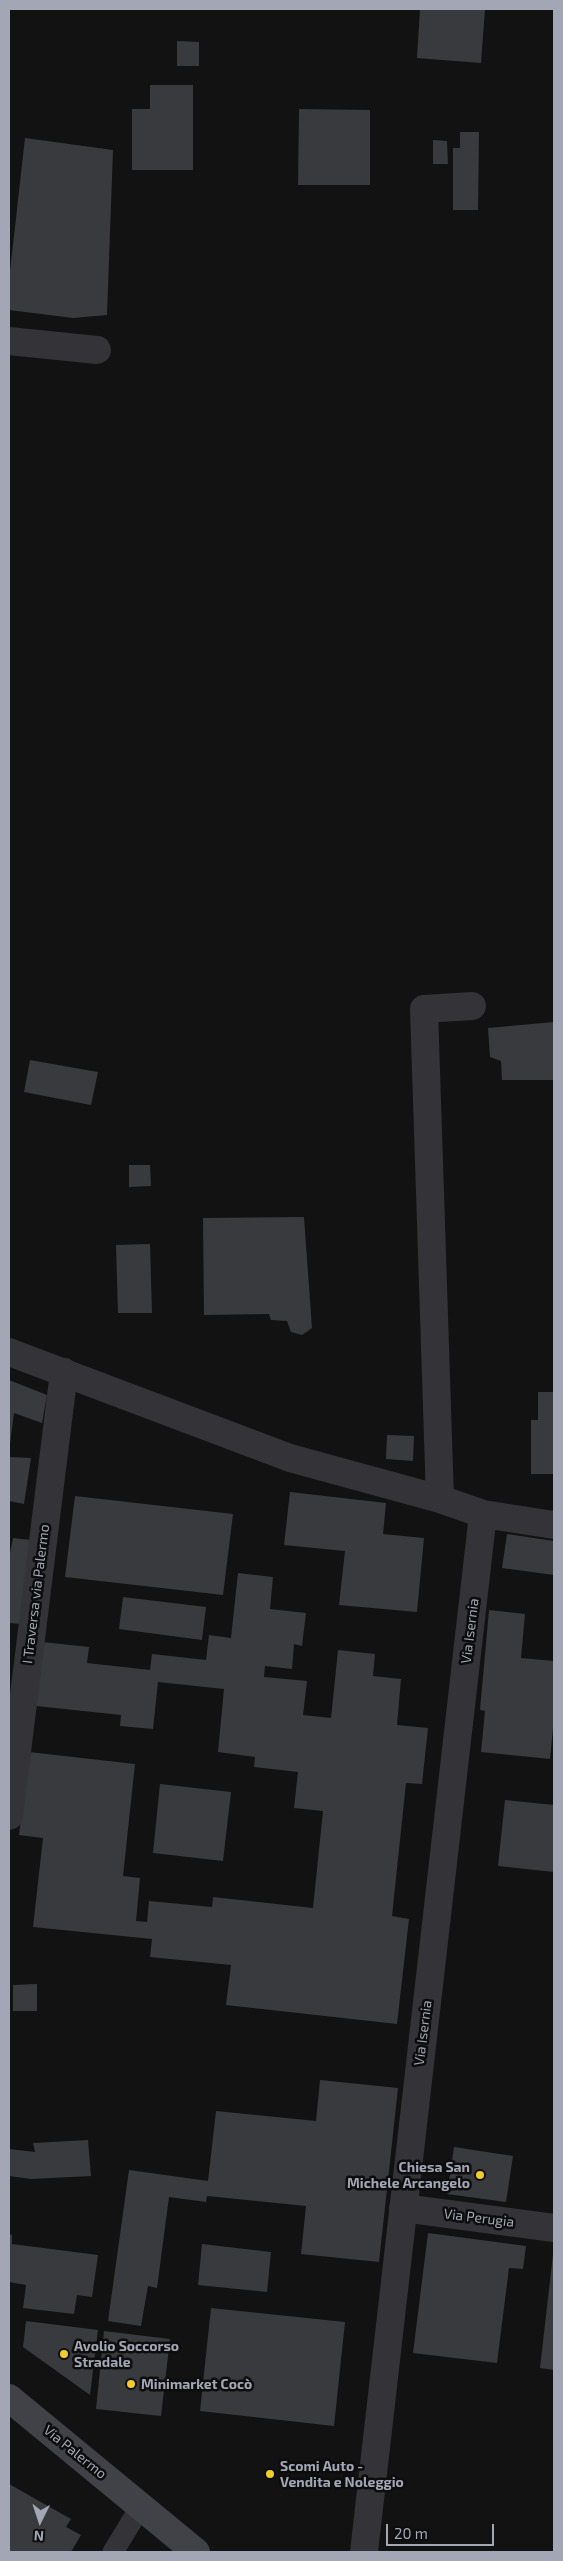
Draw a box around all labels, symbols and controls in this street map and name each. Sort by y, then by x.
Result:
street label: I Traversa via Palermo [19,1523,53,1665]
street label: Via Isernia [458,1597,482,1665]
street label: Via Isernia [411,1999,435,2067]
place label: Chiesa San Michele Arcangelo [347,2159,470,2192]
marker: Chiesa San Michele Arcangelo [474,2169,486,2181]
street label: Via Perugia [443,2205,515,2231]
place label: Avolio Soccorso Stradale [74,2338,179,2370]
marker: Avolio Soccorso Stradale [58,2348,70,2360]
place label: Minimarket Cocò [141,2376,252,2392]
marker: Minimarket Cocò [125,2378,137,2390]
street label: Via Palermo [40,2421,110,2483]
place label: Scomi Auto - Vendita e Noleggio [280,2458,404,2490]
marker: Scomi Auto - Vendita e Noleggio [264,2468,276,2480]
north arrow [15,2496,65,2546]
scale bar [388,2514,496,2546]
text: 20 m [394,2524,428,2542]
text: N [33,2528,45,2545]

